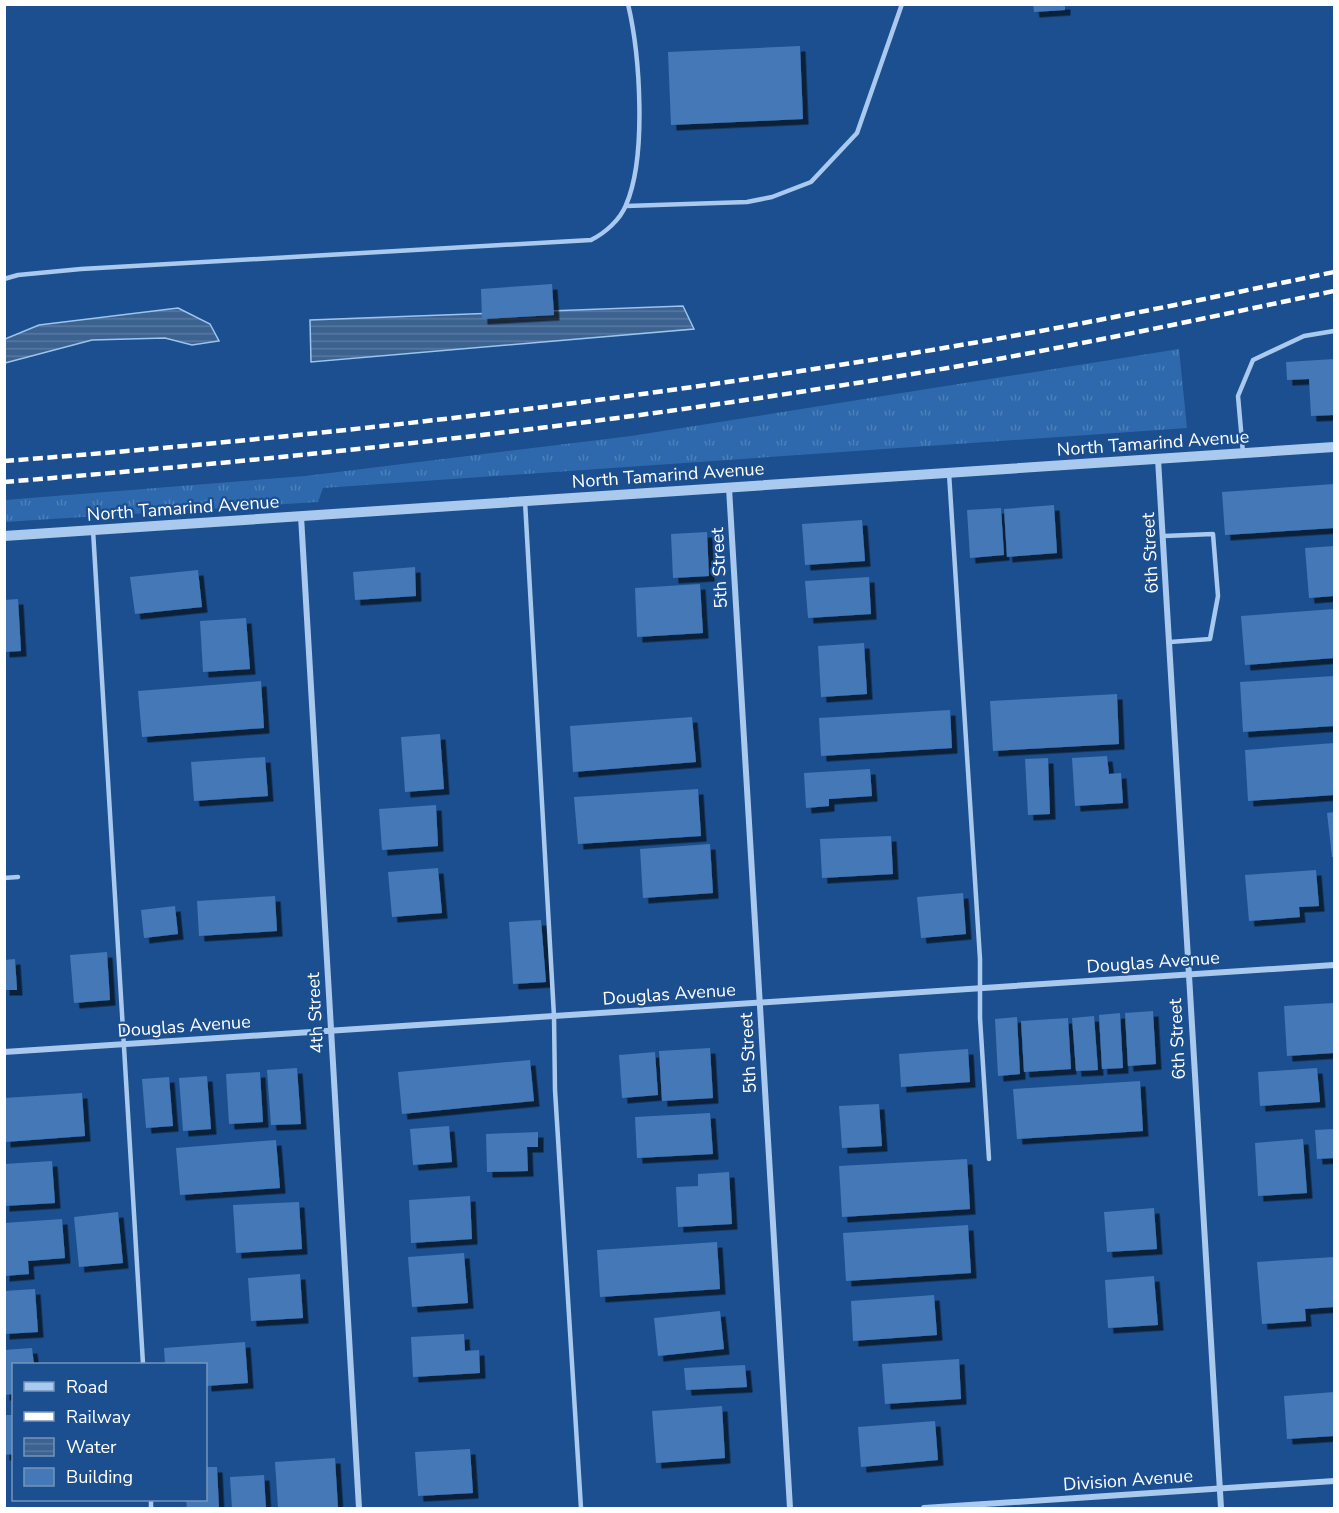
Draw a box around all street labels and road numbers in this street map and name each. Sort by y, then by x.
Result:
street label: North Tamarind Avenue [1056,424,1250,462]
street label: North Tamarind Avenue [571,456,765,494]
street label: North Tamarind Avenue [86,489,280,527]
street label: 6th Street [1136,511,1164,594]
street label: 5th Street [705,526,733,609]
street label: Douglas Avenue [1086,945,1220,979]
street label: 4th Street [301,971,329,1054]
street label: Douglas Avenue [602,977,736,1011]
street label: 6th Street [1163,997,1191,1080]
street label: Douglas Avenue [117,1009,251,1043]
street label: 5th Street [734,1011,762,1094]
street label: Division Avenue [1062,1463,1194,1497]

